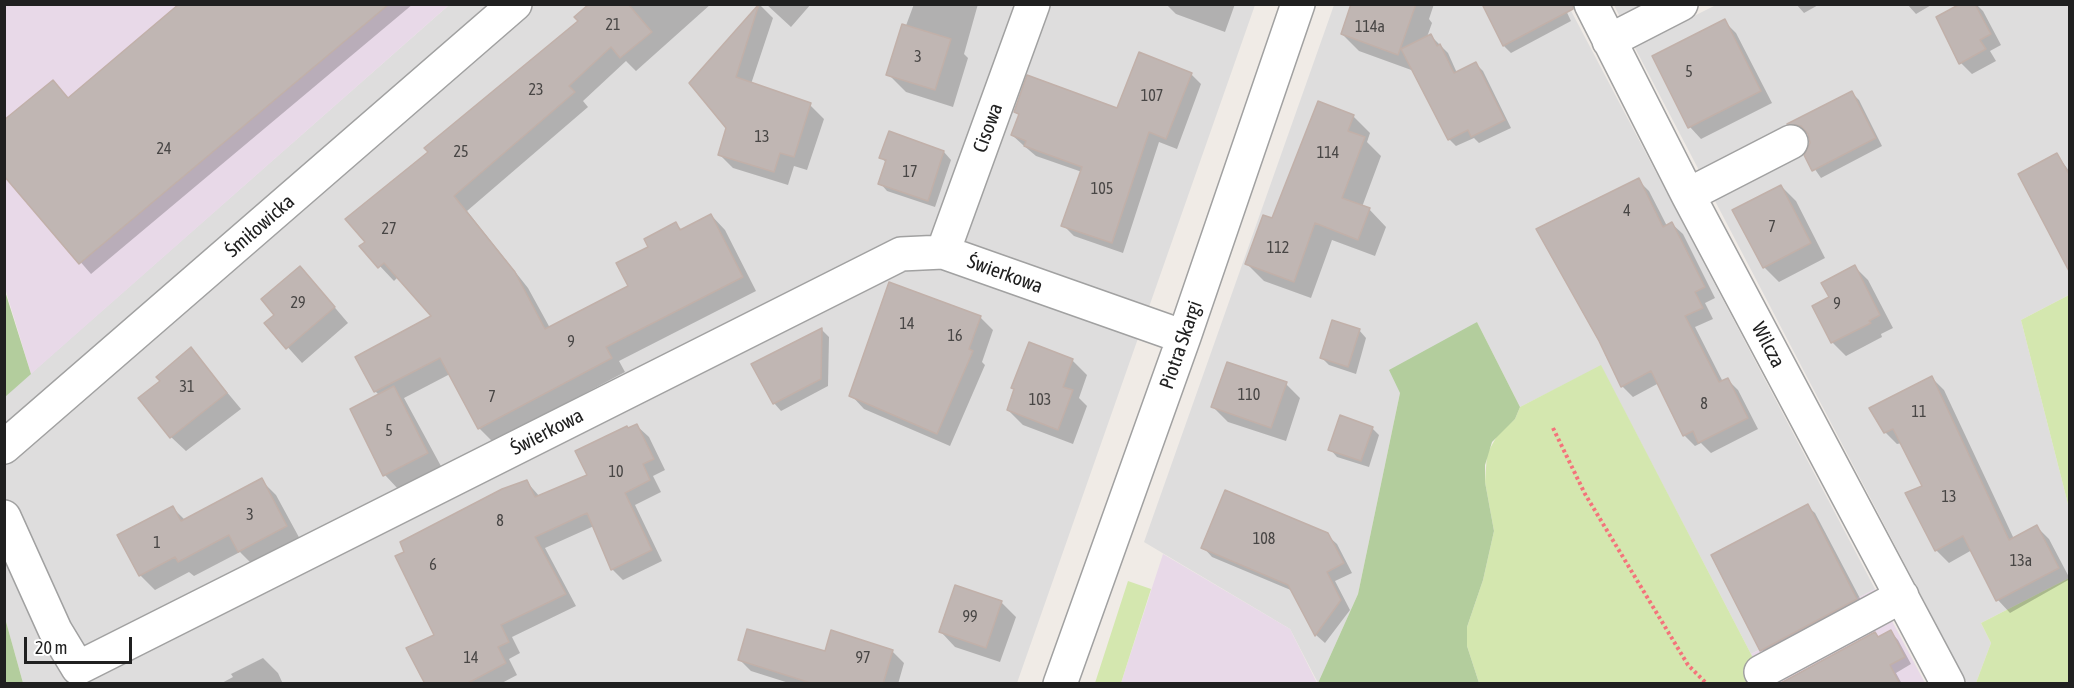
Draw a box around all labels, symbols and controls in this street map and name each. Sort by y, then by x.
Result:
house number: 21 [605,15,621,35]
house number: 114a [1355,17,1385,37]
house number: 3 [914,47,922,67]
house number: 5 [1685,62,1693,82]
house number: 23 [528,80,544,100]
house number: 107 [1141,86,1163,106]
street label: Cisowa [968,100,1008,156]
house number: 13 [754,127,770,147]
house number: 24 [156,139,172,159]
house number: 25 [453,142,469,162]
house number: 114 [1317,143,1339,163]
house number: 17 [902,162,918,182]
house number: 105 [1091,179,1113,199]
street label: Śmiłowicka [221,189,299,263]
house number: 4 [1623,201,1631,221]
house number: 7 [1768,217,1776,237]
house number: 27 [381,219,397,239]
house number: 112 [1267,238,1289,258]
street label: Świerkowa [964,249,1046,299]
house number: 29 [290,293,306,313]
house number: 9 [1833,294,1841,314]
street label: Piotra Skargi [1155,298,1207,392]
house number: 14 [899,314,915,334]
street label: Wilcza [1746,318,1790,372]
house number: 16 [947,326,963,346]
house number: 9 [567,332,575,352]
house number: 31 [179,377,195,397]
house number: 110 [1238,385,1260,405]
house number: 7 [488,387,496,407]
house number: 103 [1029,390,1051,410]
house number: 8 [1700,394,1708,414]
house number: 11 [1911,402,1927,422]
street label: Świerkowa [507,404,587,460]
house number: 5 [385,421,393,441]
house number: 10 [608,462,624,482]
house number: 13 [1941,487,1957,507]
house number: 3 [246,505,254,525]
house number: 8 [496,511,504,531]
house number: 108 [1253,529,1275,549]
house number: 1 [153,533,161,553]
house number: 13a [2010,551,2032,571]
house number: 6 [429,555,437,575]
house number: 99 [962,607,978,627]
scale bar [27,625,135,663]
text: 20 m [35,637,67,658]
house number: 14 [463,648,479,668]
house number: 97 [855,648,871,668]

